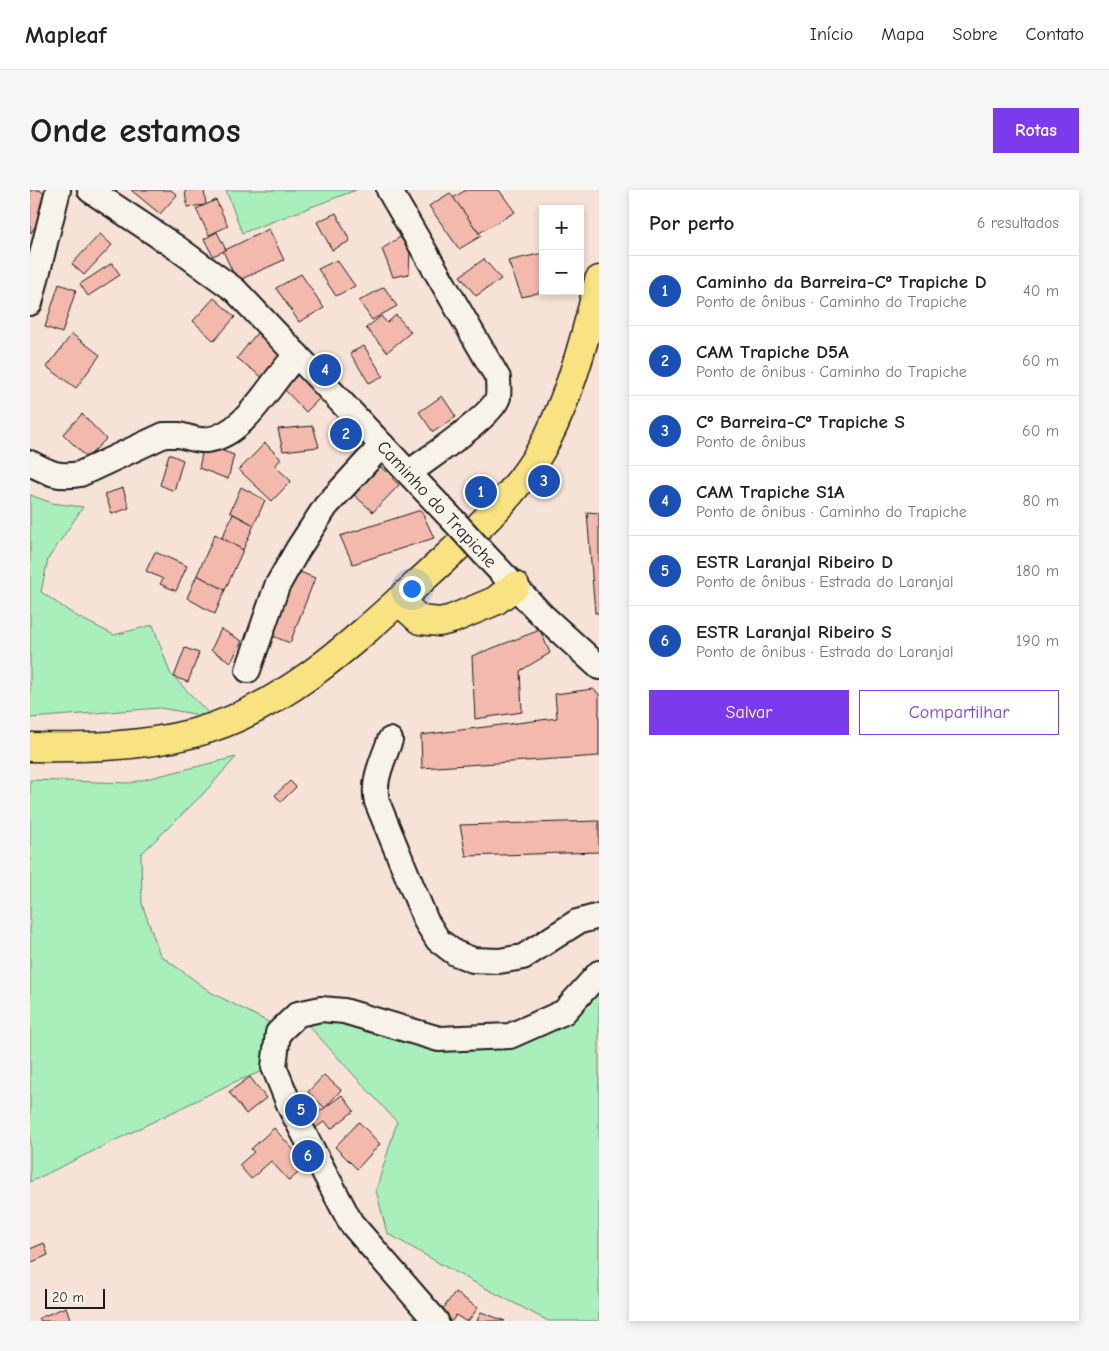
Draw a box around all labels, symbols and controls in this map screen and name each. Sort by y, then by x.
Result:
text: Mapleaf [25,21,106,49]
text: Início [810,24,853,45]
text: Mapa [881,24,924,45]
text: Sobre [952,24,997,45]
text: Contato [1025,24,1084,45]
button: Rotas [993,108,1079,153]
text: Onde estamos [30,110,241,151]
map controls [539,205,584,295]
button: + [539,205,584,250]
text: Por perto [649,211,734,235]
text: 6 resultados [977,214,1059,232]
button: − [539,250,584,295]
text: Caminho da Barreira-Cº Trapiche D [696,271,987,293]
text: 1 [662,282,668,300]
text: 40 m [1023,282,1059,300]
text: Ponto de ônibus · Caminho do Trapiche [696,293,967,311]
text: CAM Trapiche D5A [696,341,849,363]
pin: 4 [309,351,341,389]
text: 2 [661,352,669,370]
text: 60 m [1022,352,1059,370]
text: Ponto de ônibus · Caminho do Trapiche [696,363,967,381]
text: Cº Barreira-Cº Trapiche S [696,411,905,433]
pin: 2 [330,415,362,453]
text: 3 [661,422,669,440]
text: 60 m [1022,422,1059,440]
text: Ponto de ônibus [696,433,806,451]
street label: Caminho do Trapiche [372,436,501,572]
pin: 3 [528,462,560,500]
pin: 1 [465,473,497,511]
text: CAM Trapiche S1A [696,481,845,503]
text: 4 [661,492,669,510]
text: 80 m [1022,492,1059,510]
text: Ponto de ônibus · Caminho do Trapiche [696,503,967,521]
text: ESTR Laranjal Ribeiro D [696,551,893,573]
text: 5 [661,562,669,580]
text: 180 m [1016,562,1059,580]
text: Ponto de ônibus · Estrada do Laranjal [696,573,953,591]
your location [399,576,425,602]
text: ESTR Laranjal Ribeiro S [696,621,892,643]
text: 6 [661,632,669,650]
text: 190 m [1016,632,1059,650]
text: Ponto de ônibus · Estrada do Laranjal [696,643,953,661]
button: Salvar [649,690,849,735]
button: Compartilhar [859,690,1059,735]
pin: 5 [285,1091,317,1129]
pin: 6 [292,1137,324,1175]
scale bar [45,1286,105,1309]
text: 20 m [52,1289,84,1306]

